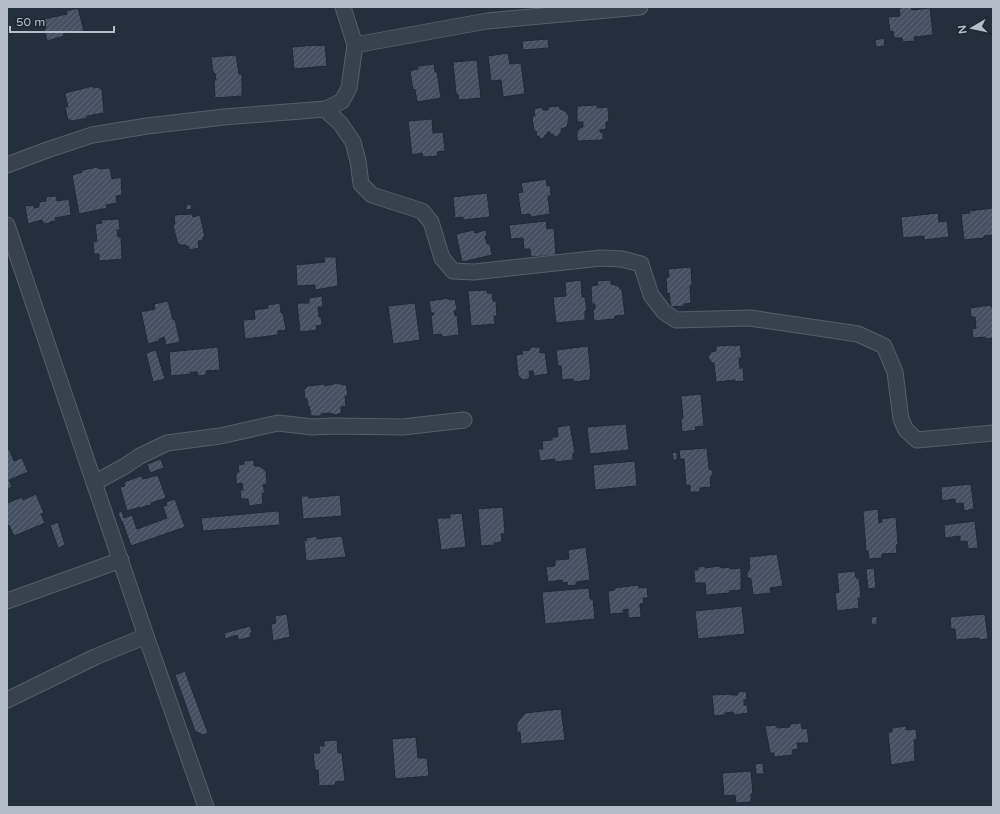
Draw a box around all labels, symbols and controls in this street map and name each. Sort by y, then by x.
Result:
scale bar [10,8,114,34]
north arrow [952,8,992,48]
text: 50 m [16,15,45,29]
text: N [956,24,970,35]

